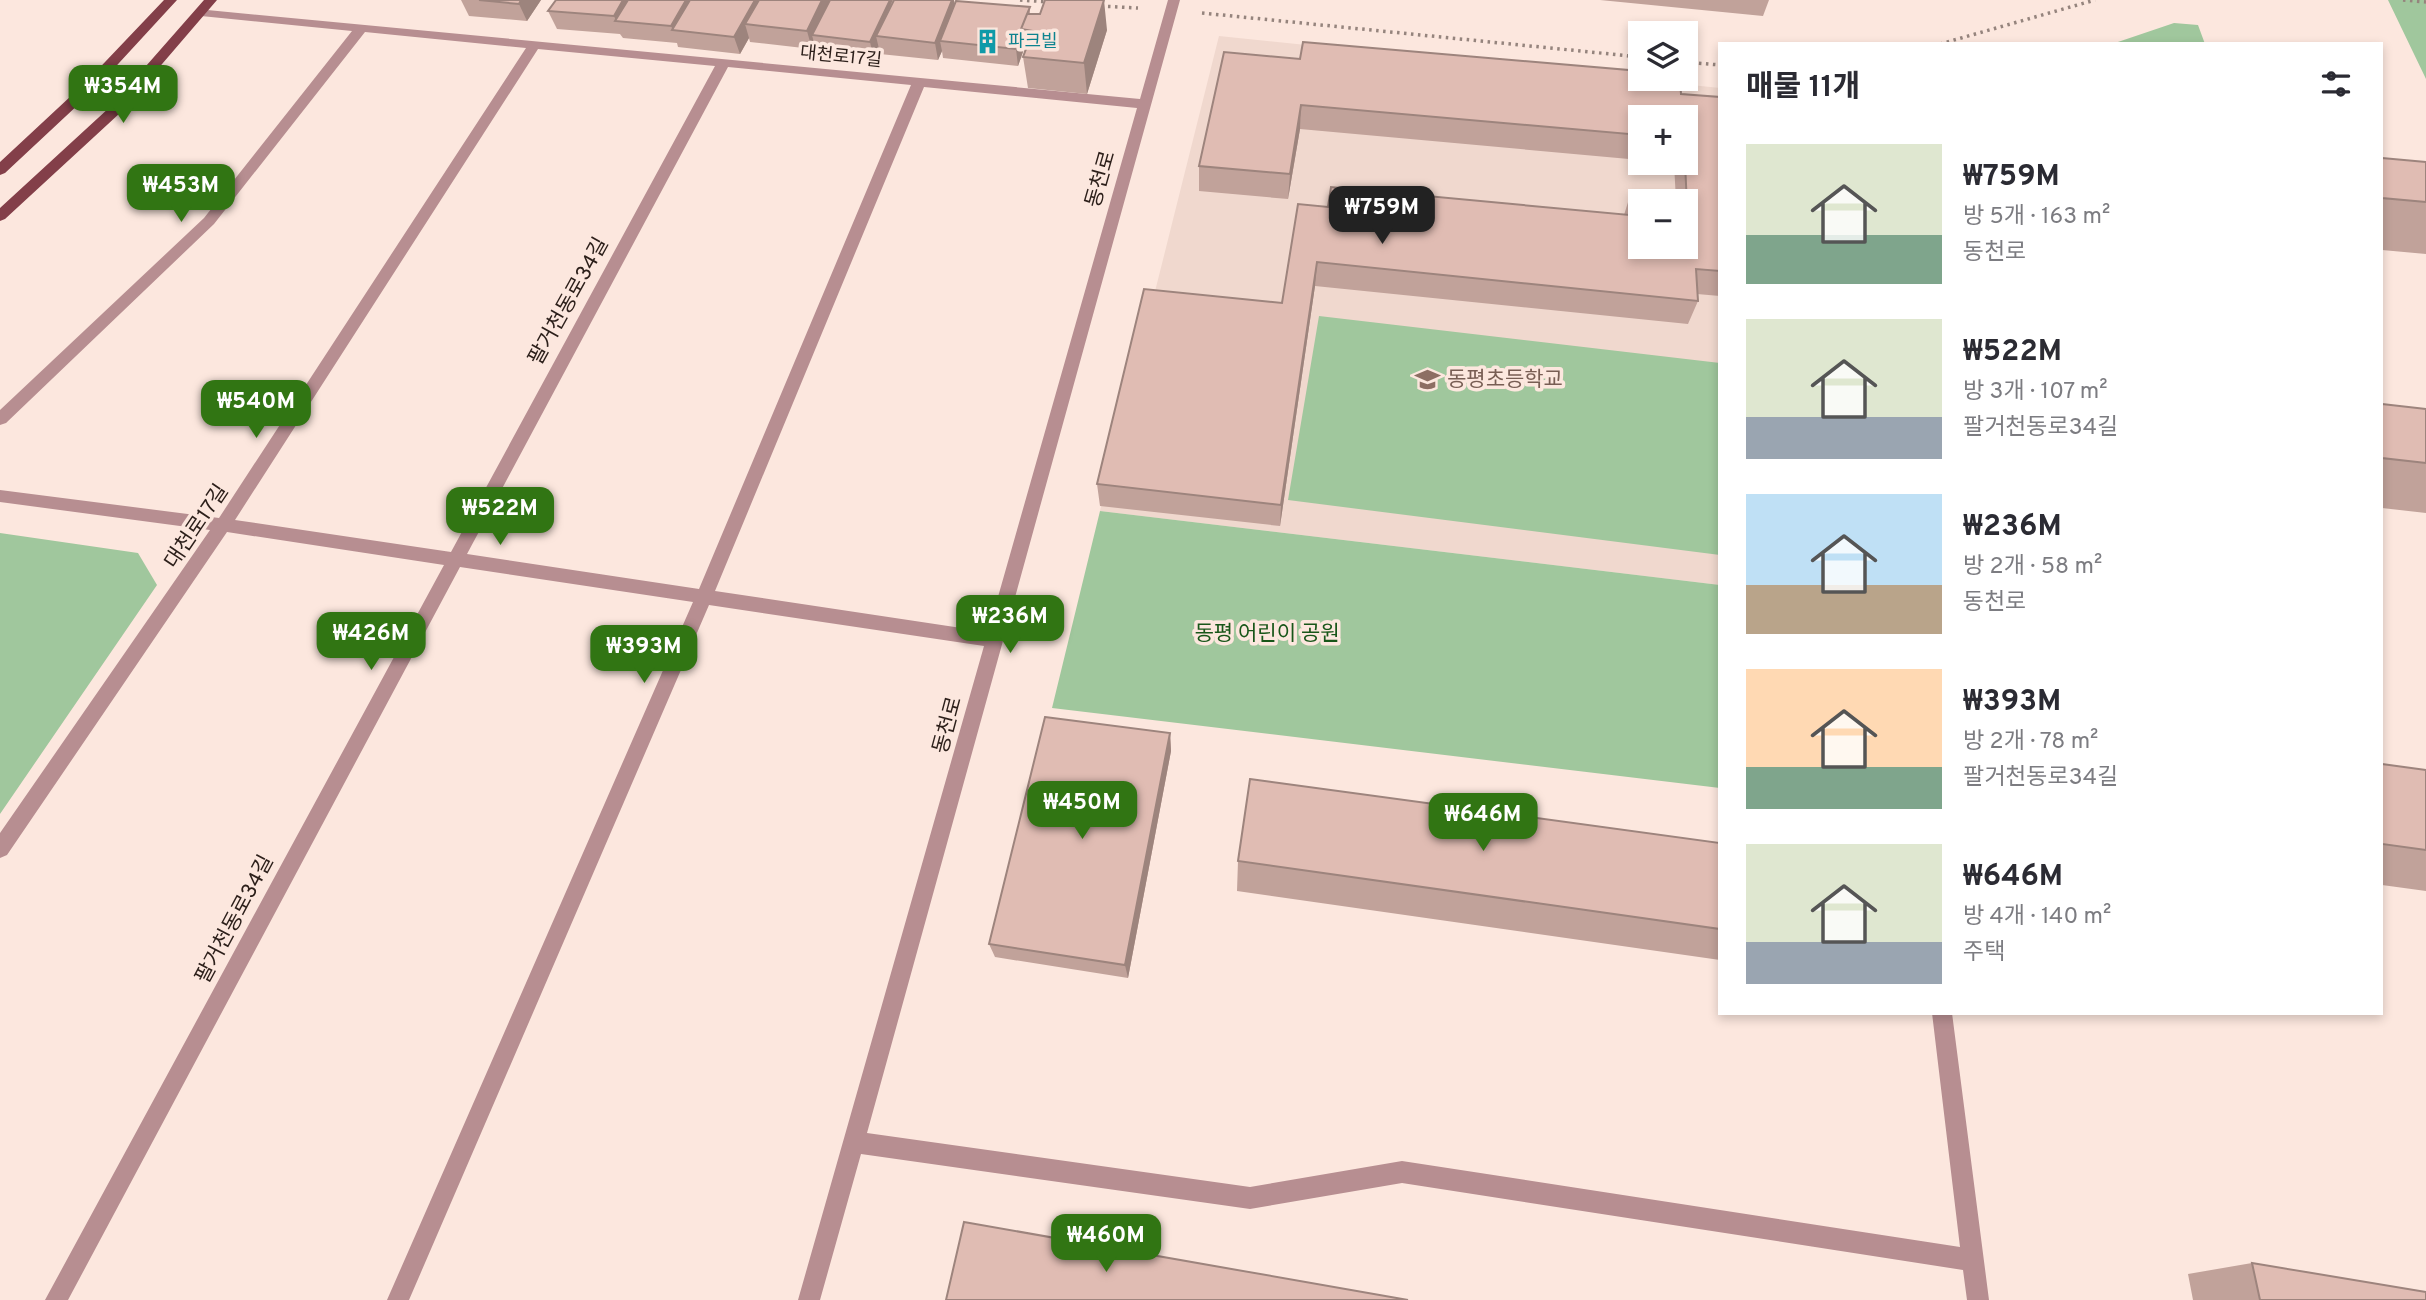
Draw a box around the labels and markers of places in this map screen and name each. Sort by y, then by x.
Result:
building icon: 파크빌 [974,27,1002,55]
place label: 파크빌 [1008,31,1058,54]
pin: ₩354M [74,66,172,125]
pin: ₩453M [132,164,230,224]
pin: ₩759M [1333,187,1431,246]
school or university icon: 동평초등학교 [1413,365,1441,393]
place label: 동평초등학교 [1447,367,1563,394]
pin: ₩540M [207,380,305,440]
pin: ₩522M [451,488,549,547]
pin: ₩236M [961,596,1059,655]
pin: ₩426M [322,612,420,672]
pin: ₩393M [595,626,693,685]
pin: ₩450M [1033,782,1131,841]
pin: ₩646M [1434,794,1532,853]
pin: ₩460M [1057,1214,1155,1274]

